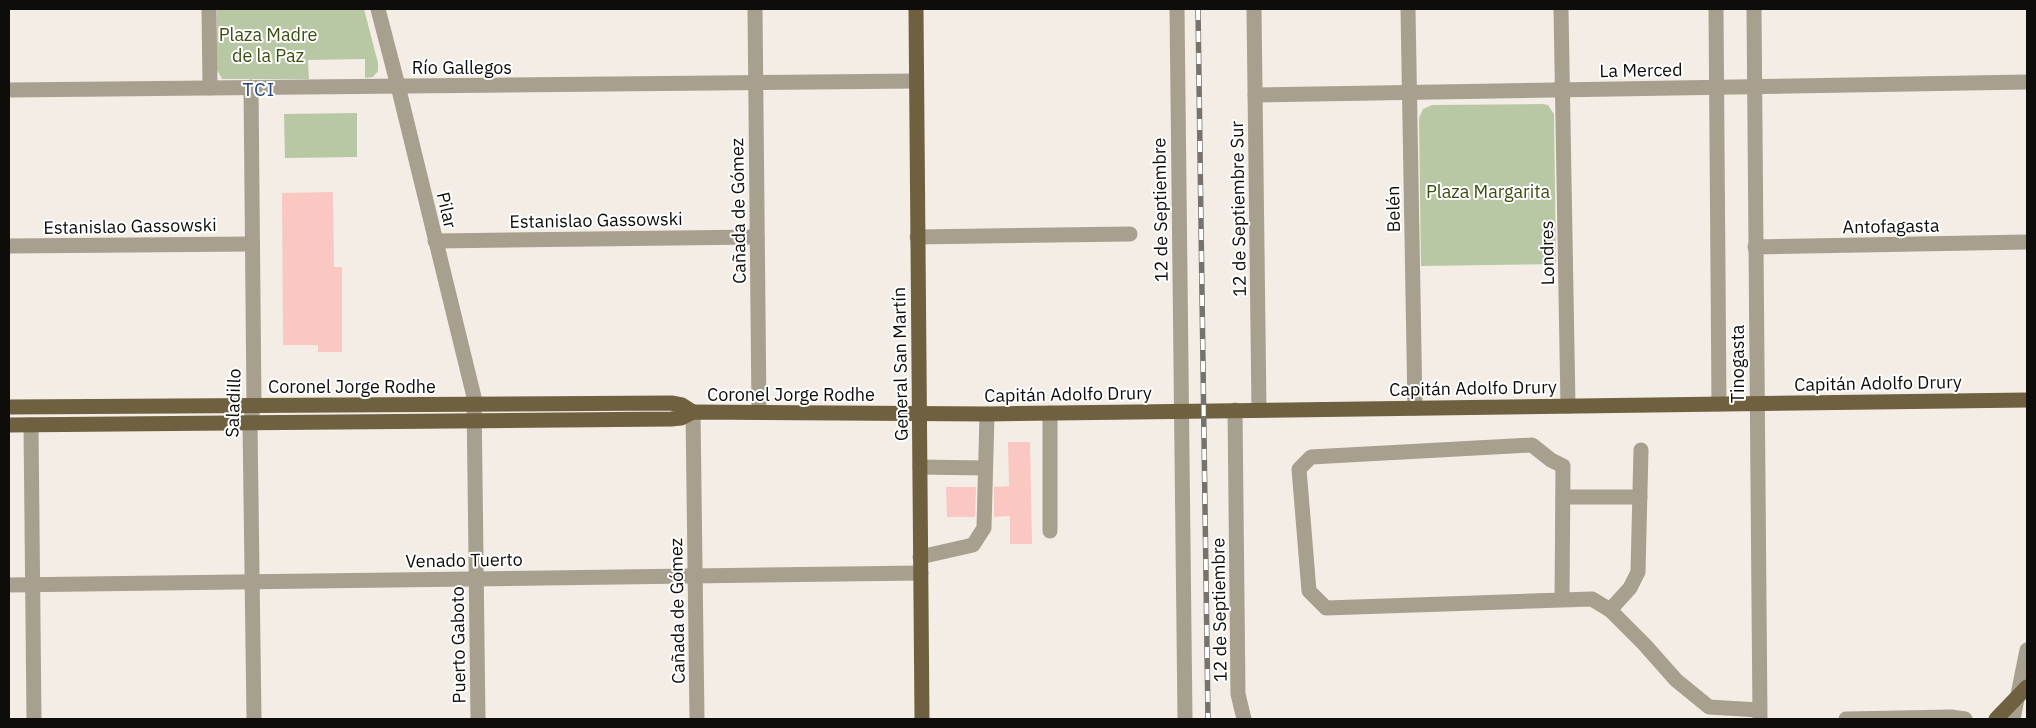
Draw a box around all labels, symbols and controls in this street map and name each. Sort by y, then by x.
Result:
park label: Plaza Madre de la Paz [219,23,317,67]
street label: Río Gallegos [412,56,512,79]
street label: La Merced [1599,58,1683,82]
district label: TCI [243,77,275,101]
street label: 12 de Septiembre Sur [1225,120,1251,297]
street label: Cañada de Gómez [725,138,751,284]
street label: 12 de Septiembre [1147,138,1173,282]
park label: Plaza Margarita [1426,180,1550,203]
street label: Belén [1381,185,1405,233]
street label: Pilar [432,190,462,231]
street label: Estanislao Gassowski [509,207,683,233]
street label: Estanislao Gassowski [43,213,217,239]
street label: Antofagasta [1842,214,1940,238]
street label: Londres [1535,220,1559,286]
street label: General San Martín [887,287,913,441]
street label: Tinogasta [1726,324,1749,403]
street label: Saladillo [220,368,246,438]
street label: Capitán Adolfo Drury [1794,370,1962,396]
street label: Coronel Jorge Rodhe [268,375,436,398]
street label: Capitán Adolfo Drury [1389,375,1557,401]
street label: Capitán Adolfo Drury [984,381,1152,407]
street label: Coronel Jorge Rodhe [707,383,875,406]
street label: Cañada de Gómez [664,538,690,684]
street label: 12 de Septiembre [1206,538,1232,682]
street label: Venado Tuerto [405,547,523,573]
street label: Puerto Gaboto [445,586,471,704]

